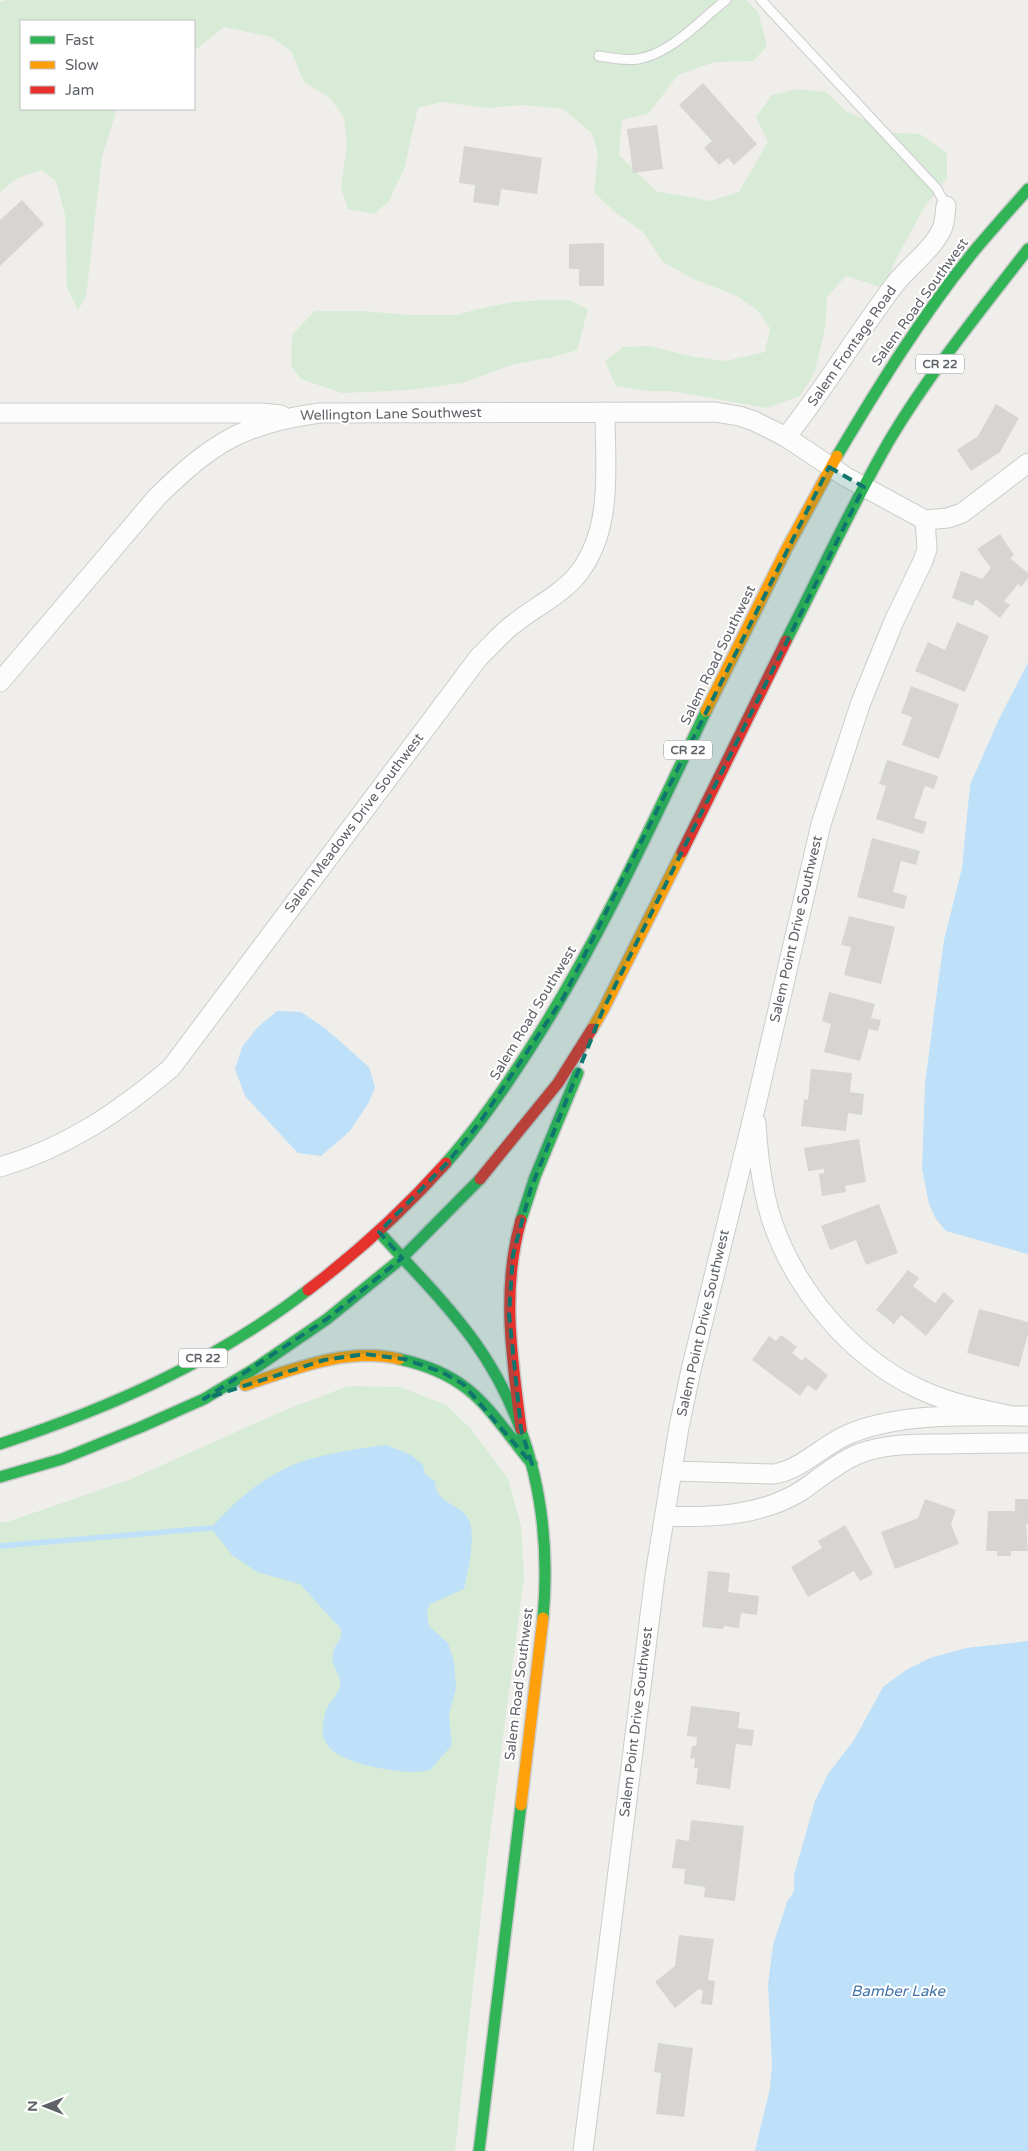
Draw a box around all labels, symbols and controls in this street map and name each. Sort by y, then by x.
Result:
legend [20,20,195,110]
text: Fast [65,31,95,49]
text: Slow [65,56,99,74]
text: Jam [65,81,94,99]
street label: Salem Road Southwest [868,234,972,369]
street label: Salem Frontage Road [804,282,900,410]
road number: CR 22 [916,354,964,374]
street label: Wellington Lane Southwest [300,404,483,424]
street label: Salem Road Southwest [677,582,760,728]
street label: Salem Meadows Drive Southwest [281,729,428,916]
road number: CR 22 [664,740,712,760]
street label: Salem Point Drive Southwest [766,833,826,1024]
street label: Salem Road Southwest [486,942,580,1083]
street label: Salem Point Drive Southwest [673,1227,733,1418]
road number: CR 22 [179,1349,227,1368]
street label: Salem Road Southwest [501,1606,537,1761]
street label: Salem Point Drive Southwest [616,1625,656,1818]
water label: Bamber Lake [851,1982,946,2000]
north arrow [20,2081,70,2131]
text: N [24,2100,41,2112]

